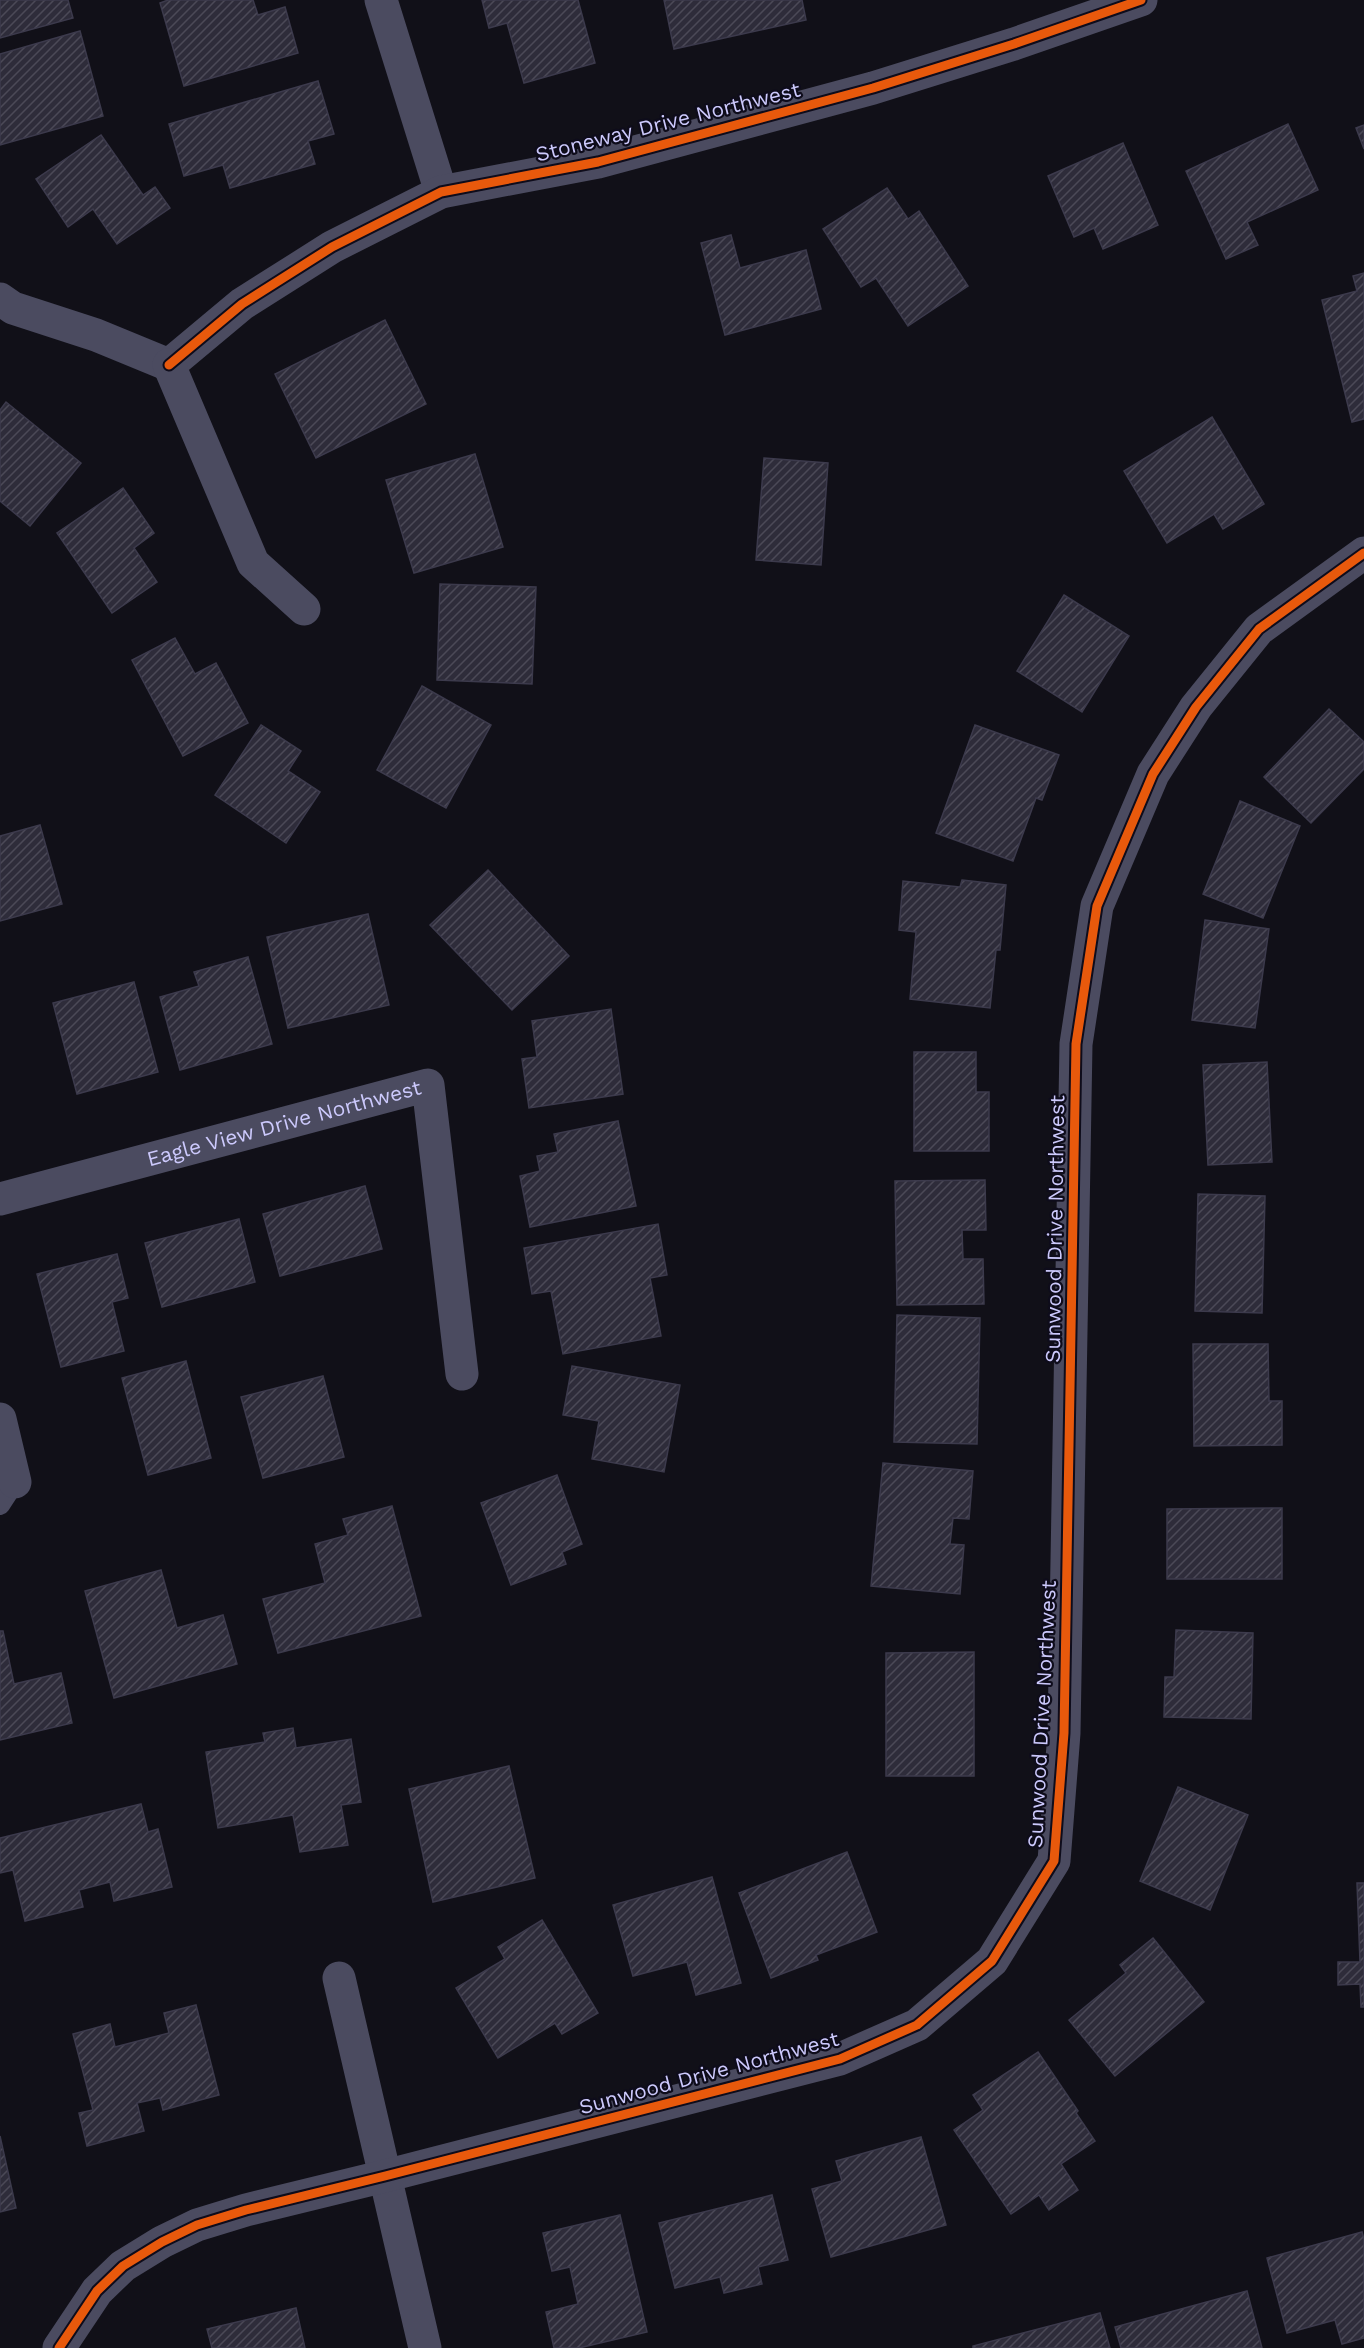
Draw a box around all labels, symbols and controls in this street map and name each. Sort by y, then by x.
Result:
street label: Stoneway Drive Northwest [533,76,803,167]
street label: Eagle View Drive Northwest [144,1074,424,1171]
street label: Sunwood Drive Northwest [1040,1095,1069,1363]
street label: Sunwood Drive Northwest [1022,1579,1061,1848]
street label: Sunwood Drive Northwest [576,2026,842,2119]

